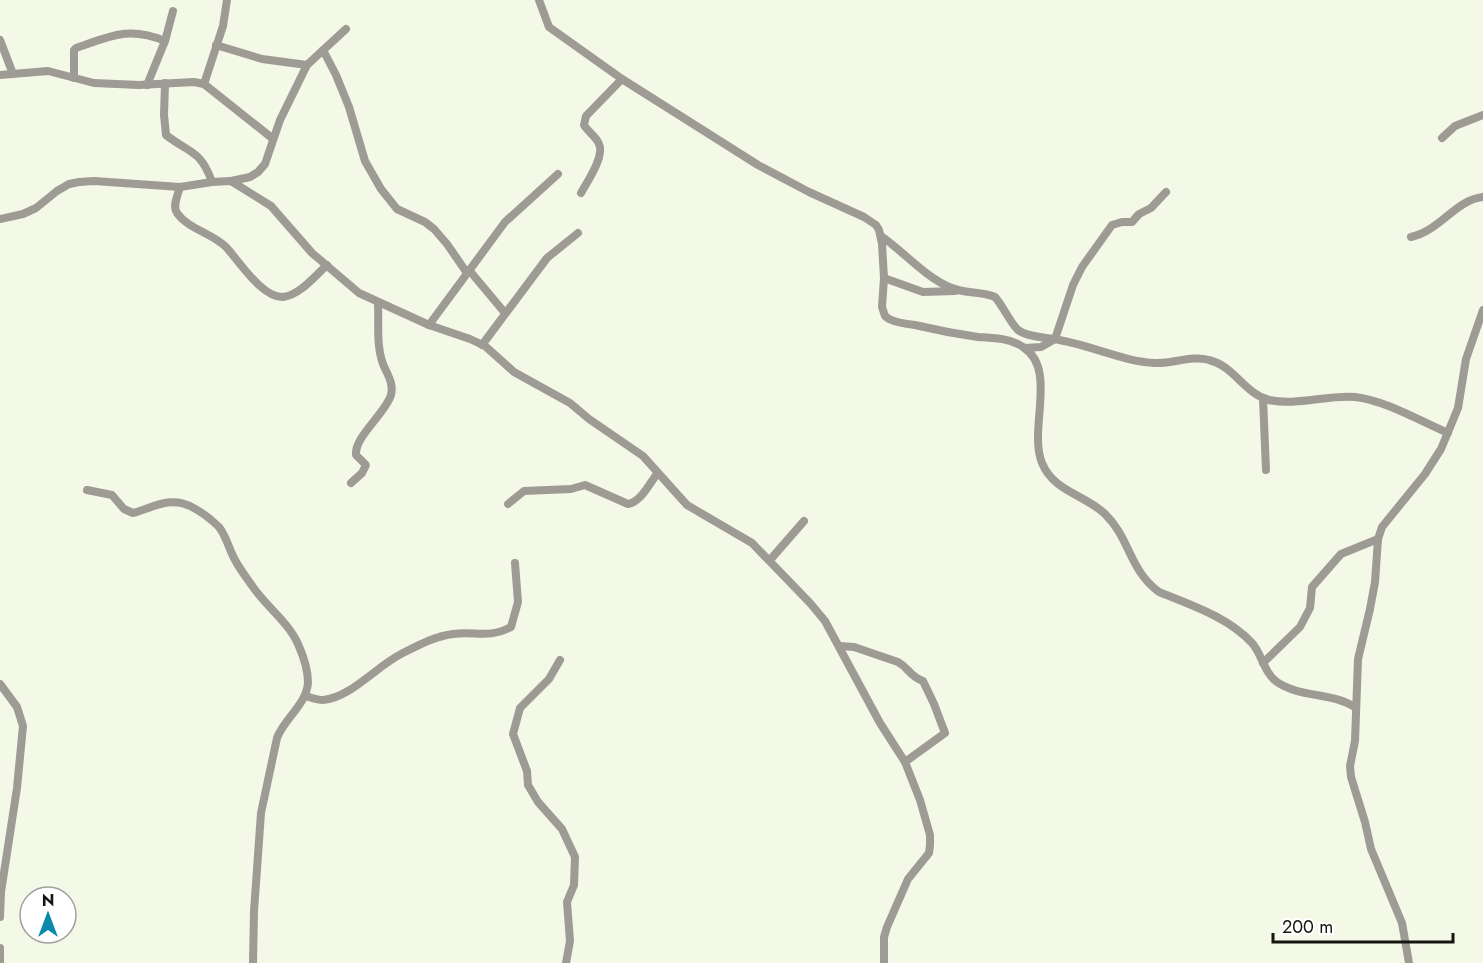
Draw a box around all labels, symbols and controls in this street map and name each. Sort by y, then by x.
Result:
north arrow [18,885,78,945]
text: N [42,889,54,912]
scale bar [1273,906,1453,944]
text: 200 m [1282,914,1333,940]

